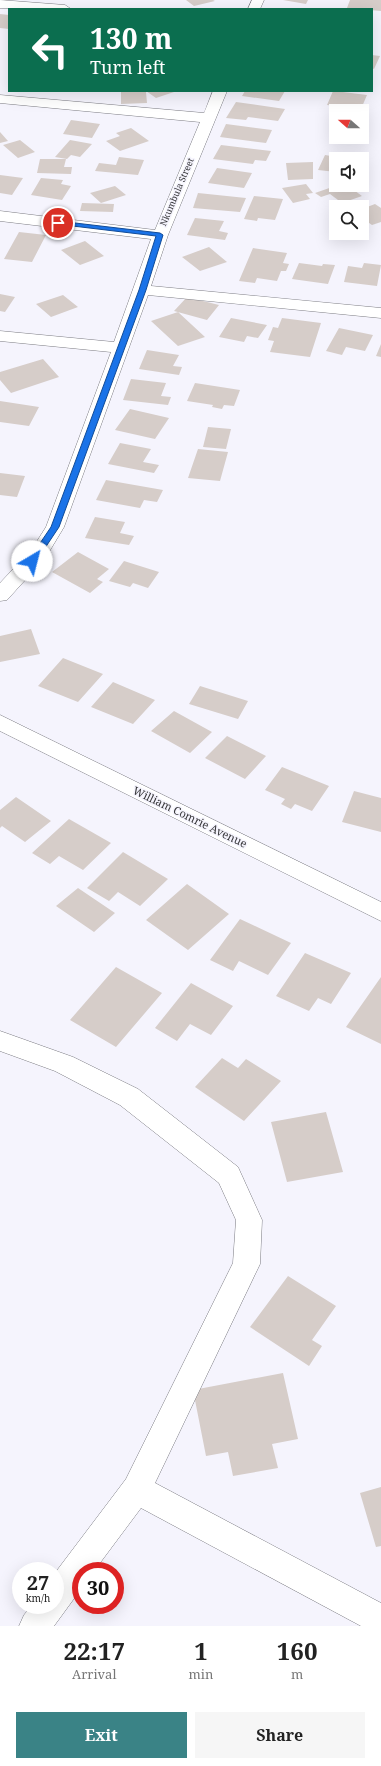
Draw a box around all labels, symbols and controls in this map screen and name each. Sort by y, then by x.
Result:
text: 130 m [90,19,172,57]
icon: left [24,24,76,76]
text: Turn left [90,55,165,79]
north arrow [329,104,369,144]
map controls [329,104,369,240]
button: sound [329,152,369,192]
street label: Nkumbula Street [156,156,197,228]
button: search [329,200,369,240]
pin [41,206,75,240]
icon: arrive [47,212,69,234]
position arrow [11,540,53,582]
street label: William Comrie Avenue [131,782,250,851]
speed limit sign: 30 [72,1562,124,1614]
text: 27 [27,1569,49,1596]
text: km/h [26,1591,50,1605]
text: 22:17 [63,1634,125,1667]
text: 1 [194,1634,208,1667]
text: 160 [277,1634,317,1667]
text: Arrival [72,1665,116,1683]
text: min [188,1665,213,1683]
text: m [291,1665,303,1683]
button: Exit [16,1712,187,1758]
button: Share [195,1712,365,1758]

